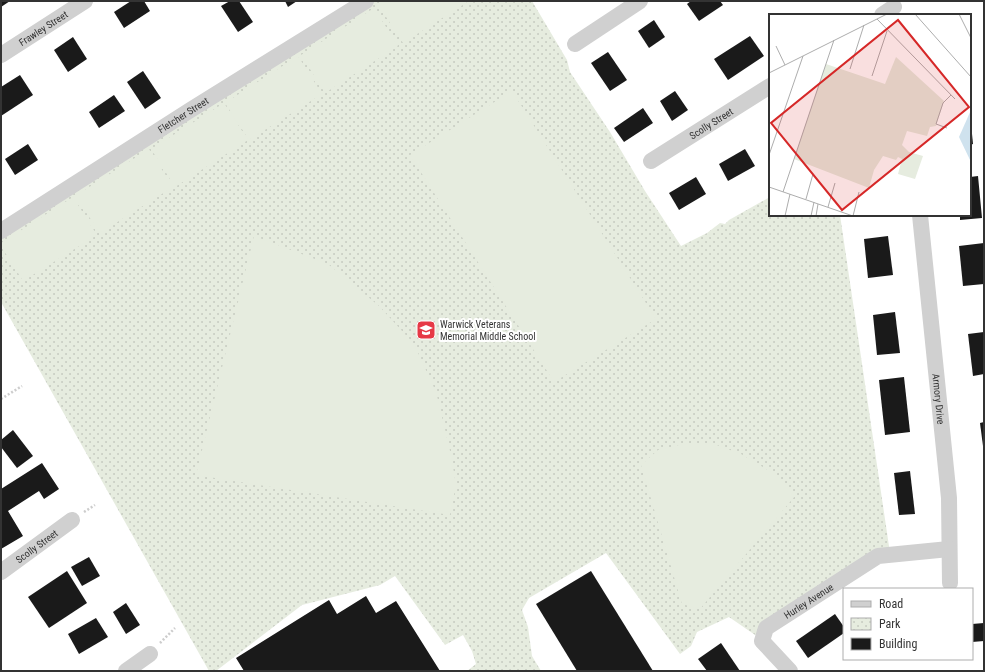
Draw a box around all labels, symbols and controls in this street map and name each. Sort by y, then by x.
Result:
street label: Frawley Street [17,8,69,48]
inset map [769,14,971,216]
street label: Fletcher Street [156,95,210,135]
street label: Scolly Street [687,105,735,141]
school or university icon: Warwick Veterans Memorial Middle School [415,319,437,341]
place label: Warwick Veterans Memorial Middle School [440,319,536,342]
street label: Armory Drive [931,373,947,425]
street label: Scolly Street [13,527,60,565]
street label: Hurley Avenue [782,581,835,621]
legend [843,588,973,660]
text: Road [879,597,903,611]
text: Park [879,617,901,631]
text: Building [879,637,917,651]

